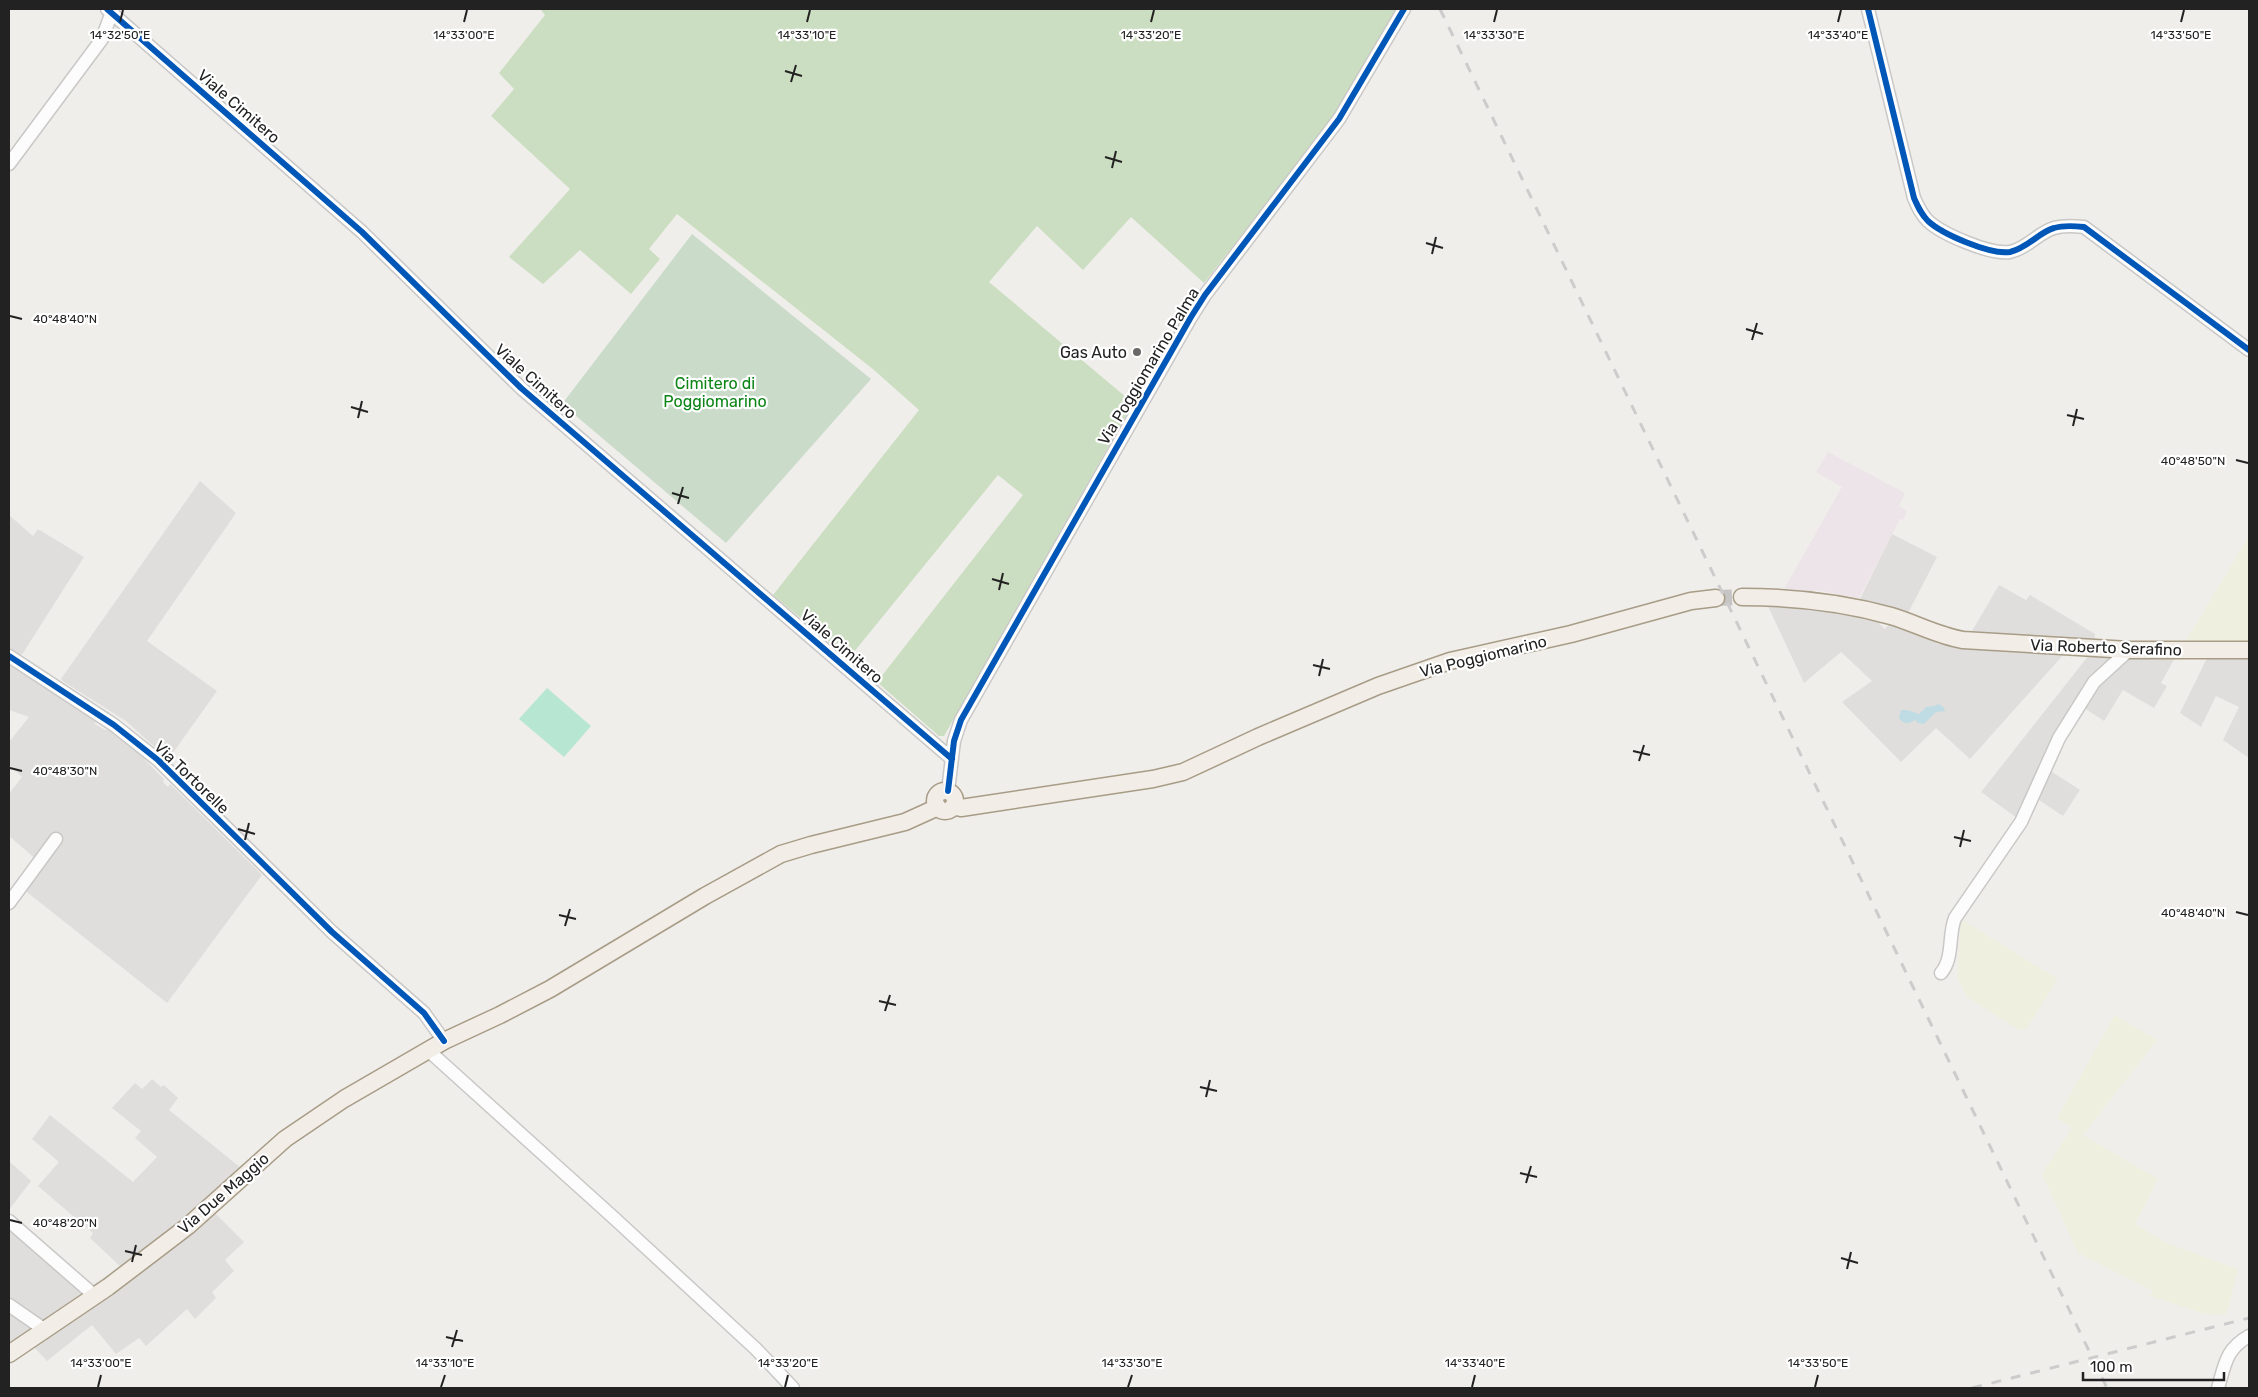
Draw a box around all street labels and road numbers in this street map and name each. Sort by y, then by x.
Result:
street label: Viale Cimitero [194,65,284,147]
street label: Via Poggiomarino Palma [1094,284,1203,448]
street label: Viale Cimitero [491,340,580,423]
street label: Viale Cimitero [797,605,887,687]
street label: Via Poggiomarino [1418,631,1549,681]
street label: Via Roberto Serafino [2030,635,2182,660]
street label: Via Tortorelle [150,737,233,818]
street label: Via Due Maggio [174,1149,273,1238]

